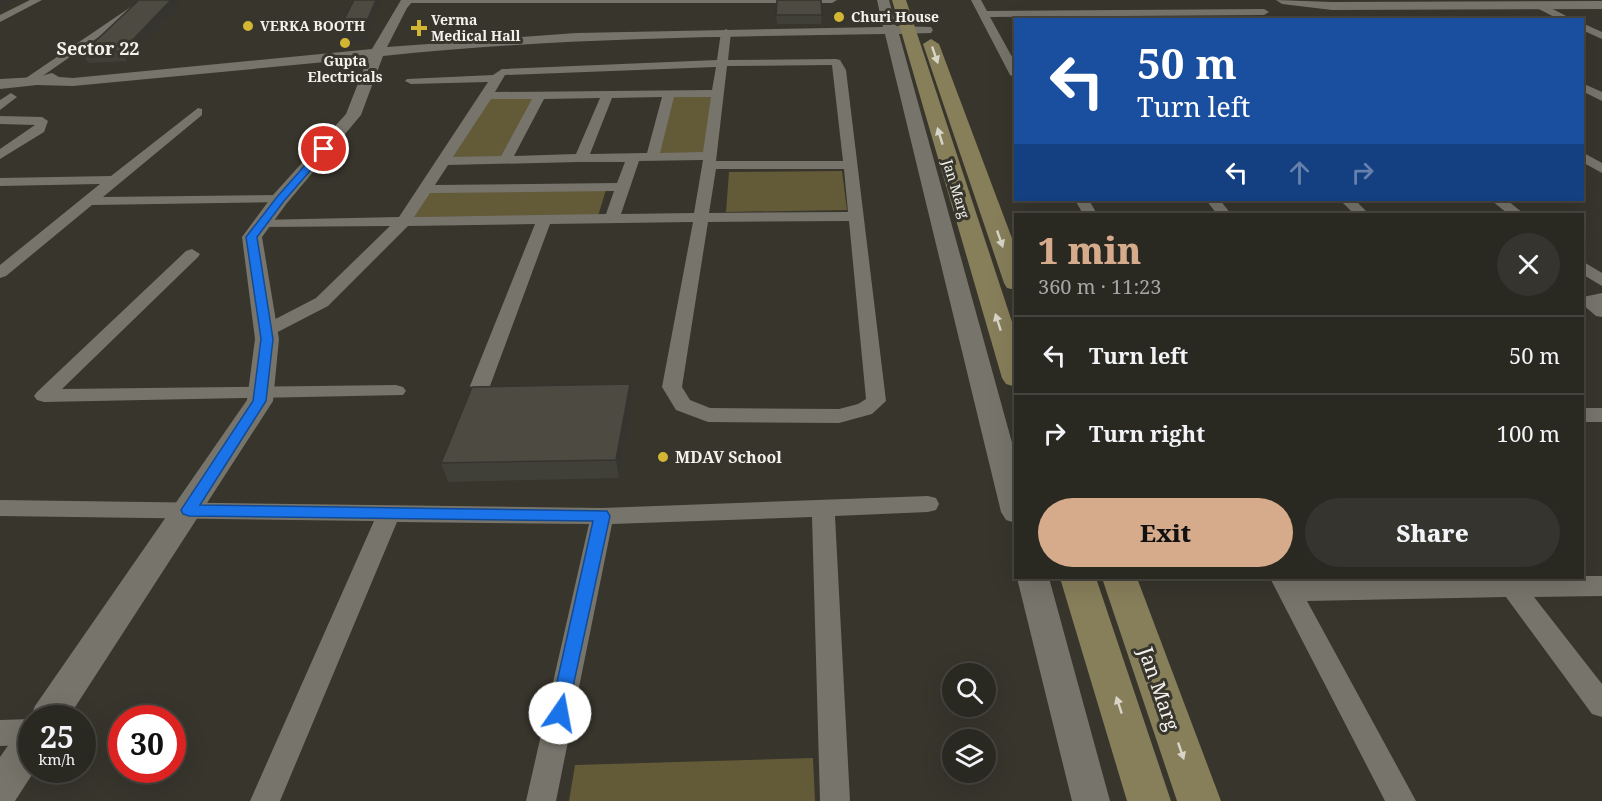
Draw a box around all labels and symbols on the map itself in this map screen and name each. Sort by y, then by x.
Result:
place label: Churi House [851,7,939,26]
place label: Verma Medical Hall [431,10,520,45]
marker: Churi House [832,10,846,24]
place label: VERKA BOOTH [260,16,366,35]
marker: VERKA BOOTH [241,19,255,33]
marker: Verma Medical Hall [412,21,426,35]
district label: Sector 22 [57,36,139,60]
marker: Gupta Electricals [338,36,352,50]
one-way arrow [931,46,941,64]
place label: Gupta Electricals [308,51,383,86]
pin [298,123,349,174]
one-way arrow [935,127,944,145]
street label: Jan Marg [938,156,975,221]
one-way arrow [996,230,1006,248]
one-way arrow [993,313,1002,331]
place label: MDAV School [675,446,782,468]
marker: MDAV School [656,450,670,464]
street label: Jan Marg [1132,643,1186,734]
position arrow [528,681,592,745]
one-way arrow [1114,696,1123,714]
speed limit sign: 30 [108,705,186,783]
one-way arrow [1177,743,1187,761]

